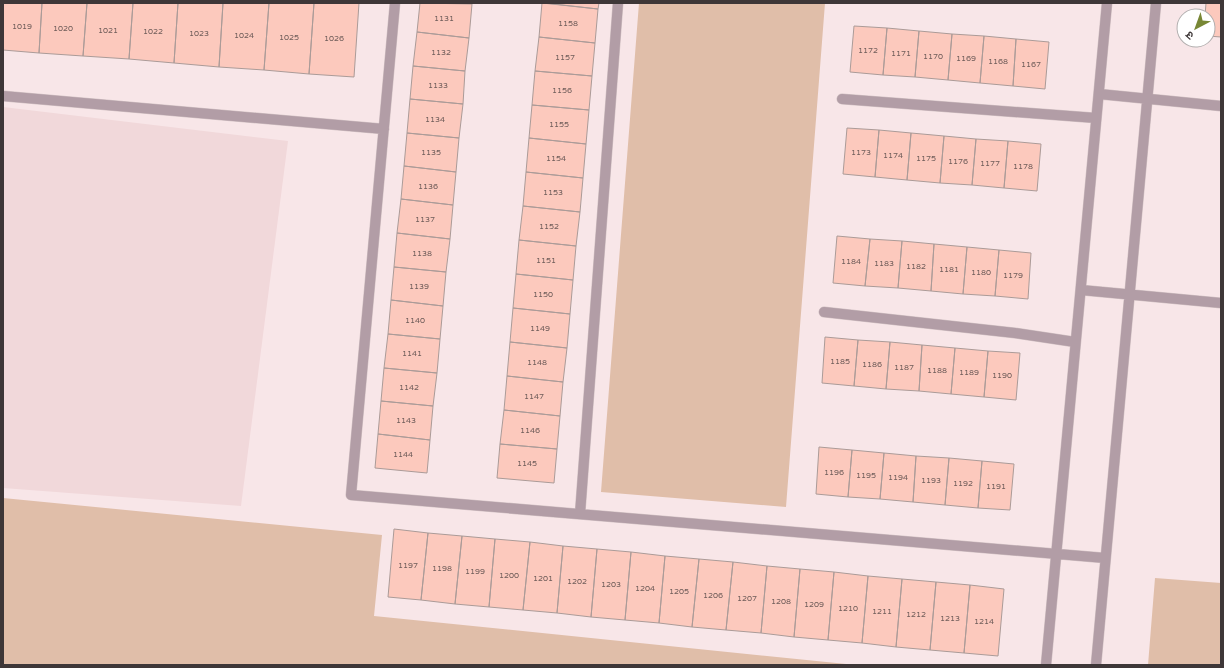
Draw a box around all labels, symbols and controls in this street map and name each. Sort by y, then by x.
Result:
north arrow [1176,8,1216,48]
house number: 1131 [434,14,454,23]
house number: 1158 [558,19,578,28]
house number: 1019 [12,22,32,31]
house number: 1020 [53,24,73,33]
house number: 1021 [98,26,118,35]
house number: 1022 [143,27,163,36]
text: उ [1183,28,1196,42]
house number: 1023 [189,29,209,38]
house number: 1024 [234,31,254,40]
house number: 1025 [279,33,299,42]
house number: 1026 [324,34,344,43]
house number: 1172 [858,46,878,55]
house number: 1132 [431,48,451,57]
house number: 1171 [891,49,911,58]
house number: 1170 [923,52,943,61]
house number: 1157 [555,53,575,62]
house number: 1169 [956,54,976,63]
house number: 1168 [988,57,1008,66]
house number: 1167 [1021,60,1041,69]
house number: 1133 [428,81,448,90]
house number: 1156 [552,86,572,95]
house number: 1134 [425,115,445,124]
house number: 1155 [549,120,569,129]
house number: 1135 [421,148,441,157]
house number: 1173 [851,148,871,157]
house number: 1174 [883,151,903,160]
house number: 1154 [546,154,566,163]
house number: 1175 [916,154,936,163]
house number: 1176 [948,157,968,166]
house number: 1177 [980,159,1000,168]
house number: 1178 [1013,162,1033,171]
house number: 1136 [418,182,438,191]
house number: 1153 [543,188,563,197]
house number: 1137 [415,215,435,224]
house number: 1152 [539,222,559,231]
house number: 1138 [412,249,432,258]
house number: 1151 [536,256,556,265]
house number: 1184 [841,257,861,266]
house number: 1183 [874,259,894,268]
house number: 1182 [906,262,926,271]
house number: 1181 [939,265,959,274]
house number: 1180 [971,268,991,277]
house number: 1179 [1003,271,1023,280]
house number: 1139 [409,282,429,291]
house number: 1150 [533,290,553,299]
house number: 1140 [405,316,425,325]
house number: 1149 [530,324,550,333]
house number: 1141 [402,349,422,358]
house number: 1185 [830,357,850,366]
house number: 1148 [527,358,547,367]
house number: 1186 [862,360,882,369]
house number: 1187 [894,363,914,372]
house number: 1188 [927,366,947,375]
house number: 1189 [959,368,979,377]
house number: 1190 [992,371,1012,380]
house number: 1142 [399,383,419,392]
house number: 1147 [524,392,544,401]
house number: 1143 [396,416,416,425]
house number: 1146 [520,426,540,435]
house number: 1144 [393,450,413,459]
house number: 1145 [517,459,537,468]
house number: 1196 [824,468,844,477]
house number: 1195 [856,471,876,480]
house number: 1194 [888,473,908,482]
house number: 1193 [921,476,941,485]
house number: 1192 [953,479,973,488]
house number: 1191 [986,482,1006,491]
house number: 1197 [398,561,418,570]
house number: 1198 [432,564,452,573]
house number: 1199 [465,567,485,576]
house number: 1200 [499,571,519,580]
house number: 1201 [533,574,553,583]
house number: 1202 [567,577,587,586]
house number: 1203 [601,580,621,589]
house number: 1204 [635,584,655,593]
house number: 1205 [669,587,689,596]
house number: 1206 [703,591,723,600]
house number: 1207 [737,594,757,603]
house number: 1208 [771,597,791,606]
house number: 1209 [804,600,824,609]
house number: 1210 [838,604,858,613]
house number: 1211 [872,607,892,616]
house number: 1212 [906,610,926,619]
house number: 1213 [940,614,960,623]
house number: 1214 [974,617,994,626]

